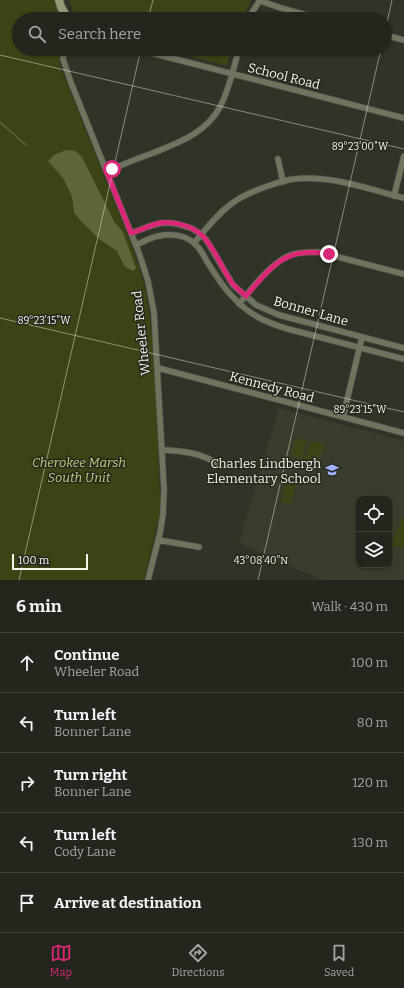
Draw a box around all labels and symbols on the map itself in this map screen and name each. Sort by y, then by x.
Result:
street label: School Road [246,60,322,92]
text: 89°23'00"W [332,141,389,153]
route start [103,160,121,178]
route end [320,245,338,263]
street label: Wheeler Road [129,290,153,376]
street label: Bonner Lane [272,293,350,329]
text: 89°23'15"W [18,315,71,327]
street label: Kennedy Road [228,369,316,406]
text: 89°23'15"W [334,404,387,416]
park label: Cherokee Marsh South Unit [32,455,126,485]
place label: Charles Lindbergh Elementary School [206,456,321,486]
school or university icon: Charles Lindbergh Elementary School [324,462,340,478]
scale bar [12,552,88,571]
text: 43°08'40"N [234,555,288,567]

